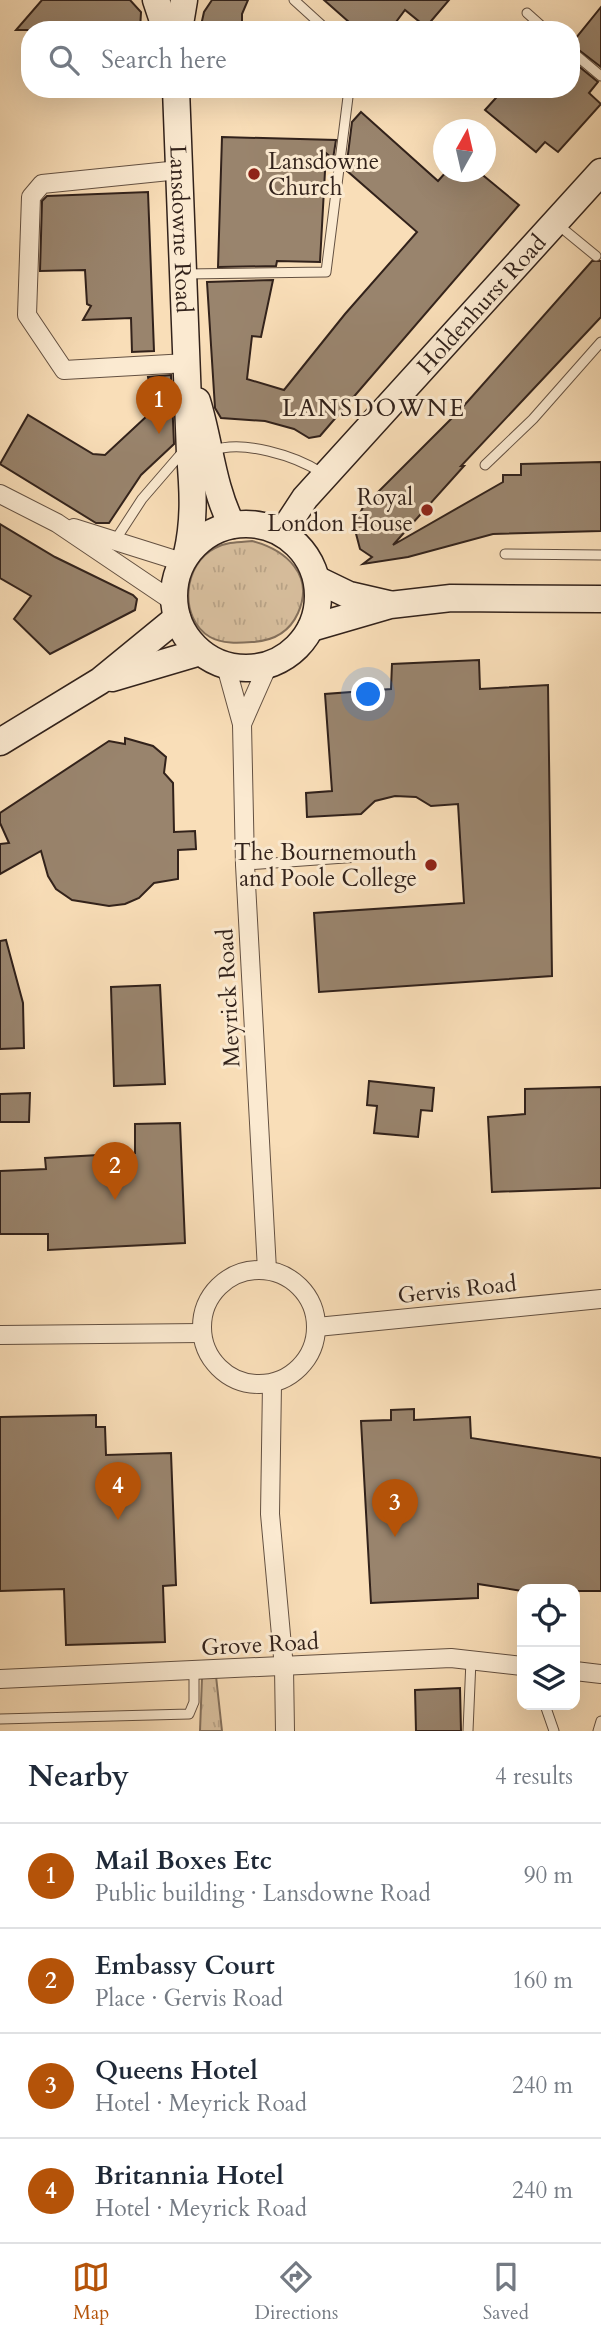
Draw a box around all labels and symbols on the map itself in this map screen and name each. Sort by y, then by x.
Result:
north arrow [433,119,496,182]
street label: Lansdowne Road [162,144,200,314]
place label: Lansdowne Church [268,146,379,203]
marker: Lansdowne Church [246,166,262,182]
street label: Holdenhurst Road [410,227,554,381]
pin: 1 [136,376,182,434]
district label: LANSDOWNE [282,392,466,425]
place label: Royal London House [267,482,413,539]
marker: Royal London House [419,502,435,518]
your location [351,677,385,711]
place label: The Bournemouth and Poole College [234,837,417,894]
marker: The Bournemouth and Poole College [423,857,439,873]
street label: Meyrick Road [209,927,248,1068]
pin: 2 [92,1142,138,1200]
street label: Gervis Road [396,1268,519,1311]
pin: 4 [95,1462,141,1520]
pin: 3 [372,1479,418,1537]
street label: Grove Road [200,1626,320,1663]

